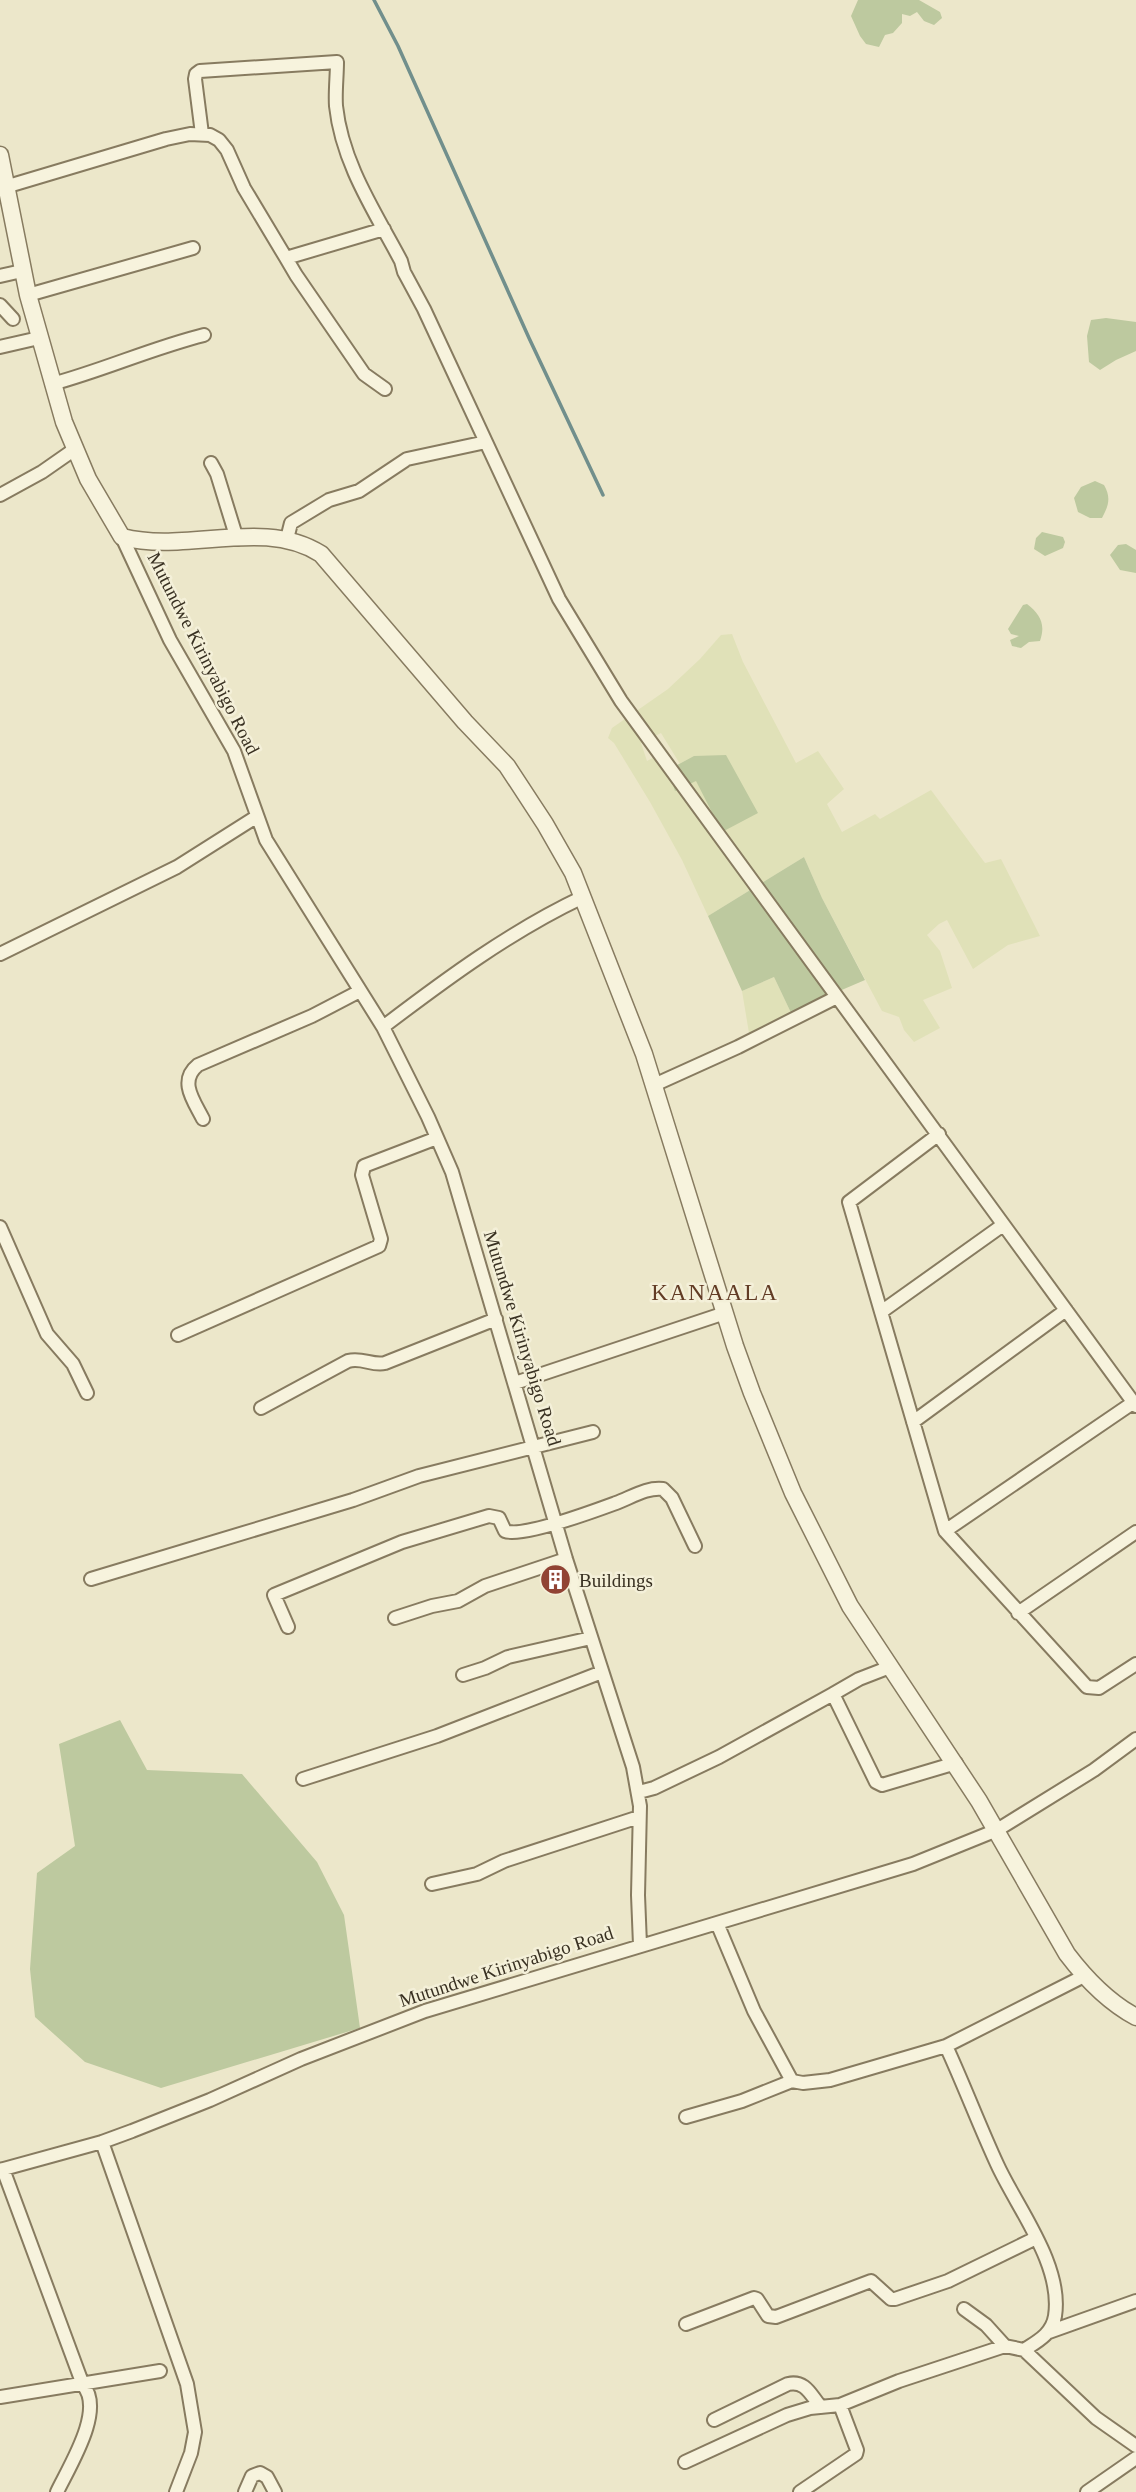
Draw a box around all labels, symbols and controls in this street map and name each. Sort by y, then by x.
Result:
street label: Mutundwe Kirinyabigo Road [143,549,264,758]
street label: Mutundwe Kirinyabigo Road [480,1228,565,1449]
district label: KANAALA [651,1280,779,1305]
building icon: Buildings [539,1563,573,1597]
place label: Buildings [579,1570,653,1591]
street label: Mutundwe Kirinyabigo Road [397,1922,616,2011]

